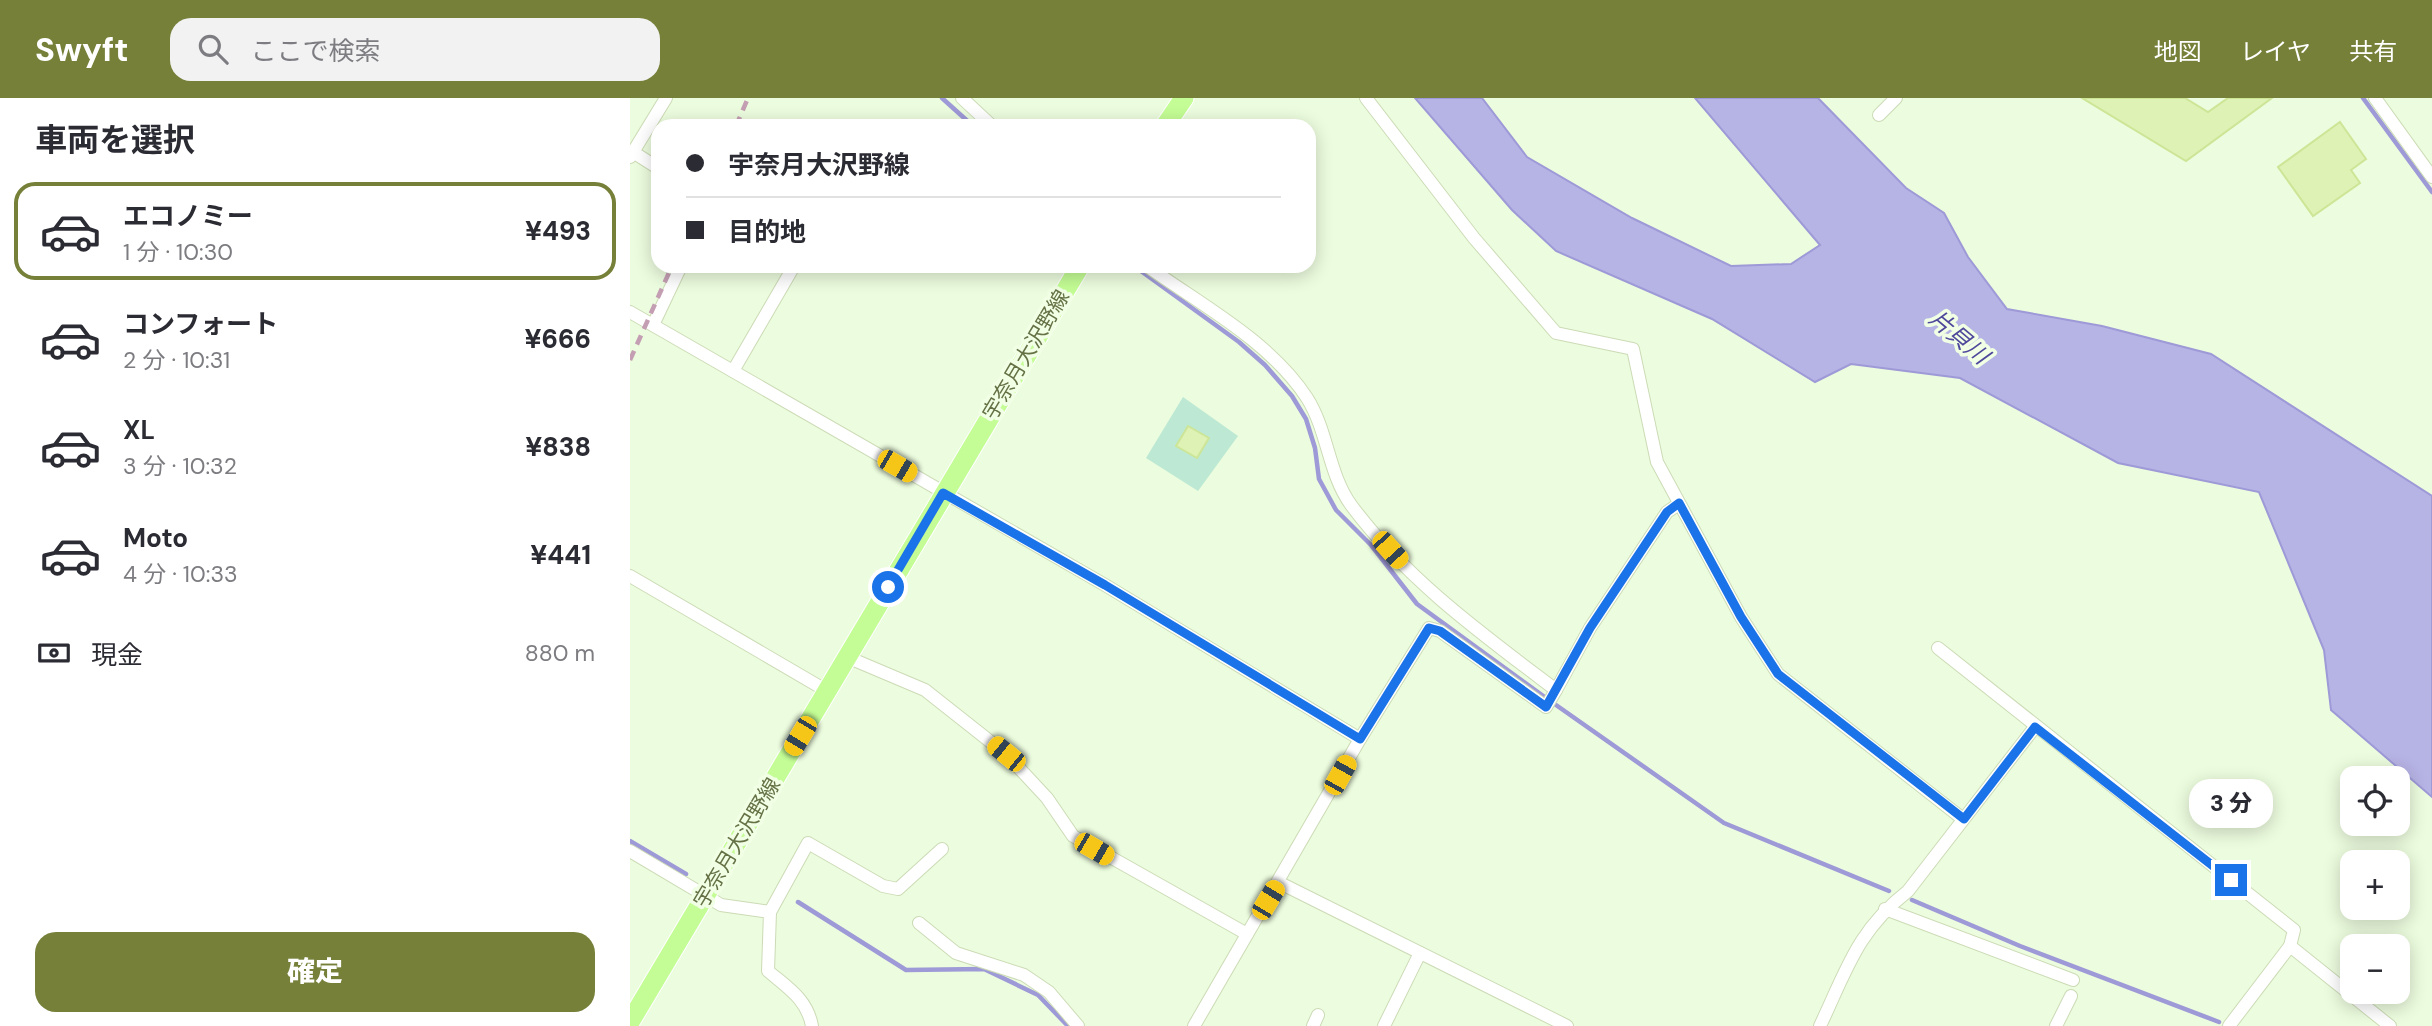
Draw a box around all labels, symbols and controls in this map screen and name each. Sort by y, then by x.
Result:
search box [170,18,660,81]
text: Swyft [35,28,128,71]
icon: search [194,30,232,68]
text: ここで検索 [250,34,380,68]
text: 地図 [2154,36,2202,67]
text: レイヤ [2240,36,2311,67]
text: 共有 [2349,36,2397,67]
text: 車両を選択 [35,119,195,161]
text: 宇奈月大沢野線 [728,148,910,182]
text: エコノミー [123,199,253,233]
icon: car [39,200,102,263]
text: ¥493 [525,214,591,248]
text: 目的地 [728,215,806,249]
text: 1 分 · 10:30 [123,237,233,267]
street label: 宇奈月大沢野線 [976,285,1076,425]
water label: 片貝川 [1923,303,1997,373]
text: コンフォート [123,307,278,341]
icon: car [39,308,102,371]
text: ¥666 [524,322,591,356]
text: 2 分 · 10:31 [123,345,230,375]
text: XL [123,413,155,447]
icon: car [39,416,102,479]
text: ¥838 [525,430,591,464]
car [874,446,921,486]
text: 3 分 · 10:32 [123,451,237,481]
text: Moto [123,521,188,555]
icon: car [39,524,102,587]
car [1369,527,1412,573]
text: ¥441 [530,538,591,572]
text: 4 分 · 10:33 [123,559,238,589]
route start [872,571,904,603]
icon: cash [35,634,73,672]
text: 現金 [91,638,143,672]
text: 880 m [525,638,595,668]
car [781,713,820,759]
car [984,733,1029,775]
car [1321,752,1360,798]
map controls [2340,766,2410,1004]
button: locate [2340,766,2410,836]
street label: 宇奈月大沢野線 [687,773,787,913]
callout: 3 分 [2189,778,2273,828]
text: 3 分 [2210,788,2252,818]
car [1071,829,1118,869]
button: + [2340,850,2410,920]
route end [2215,864,2247,896]
car [1249,877,1288,923]
button: 確定 [35,932,595,1012]
button: − [2340,934,2410,1004]

